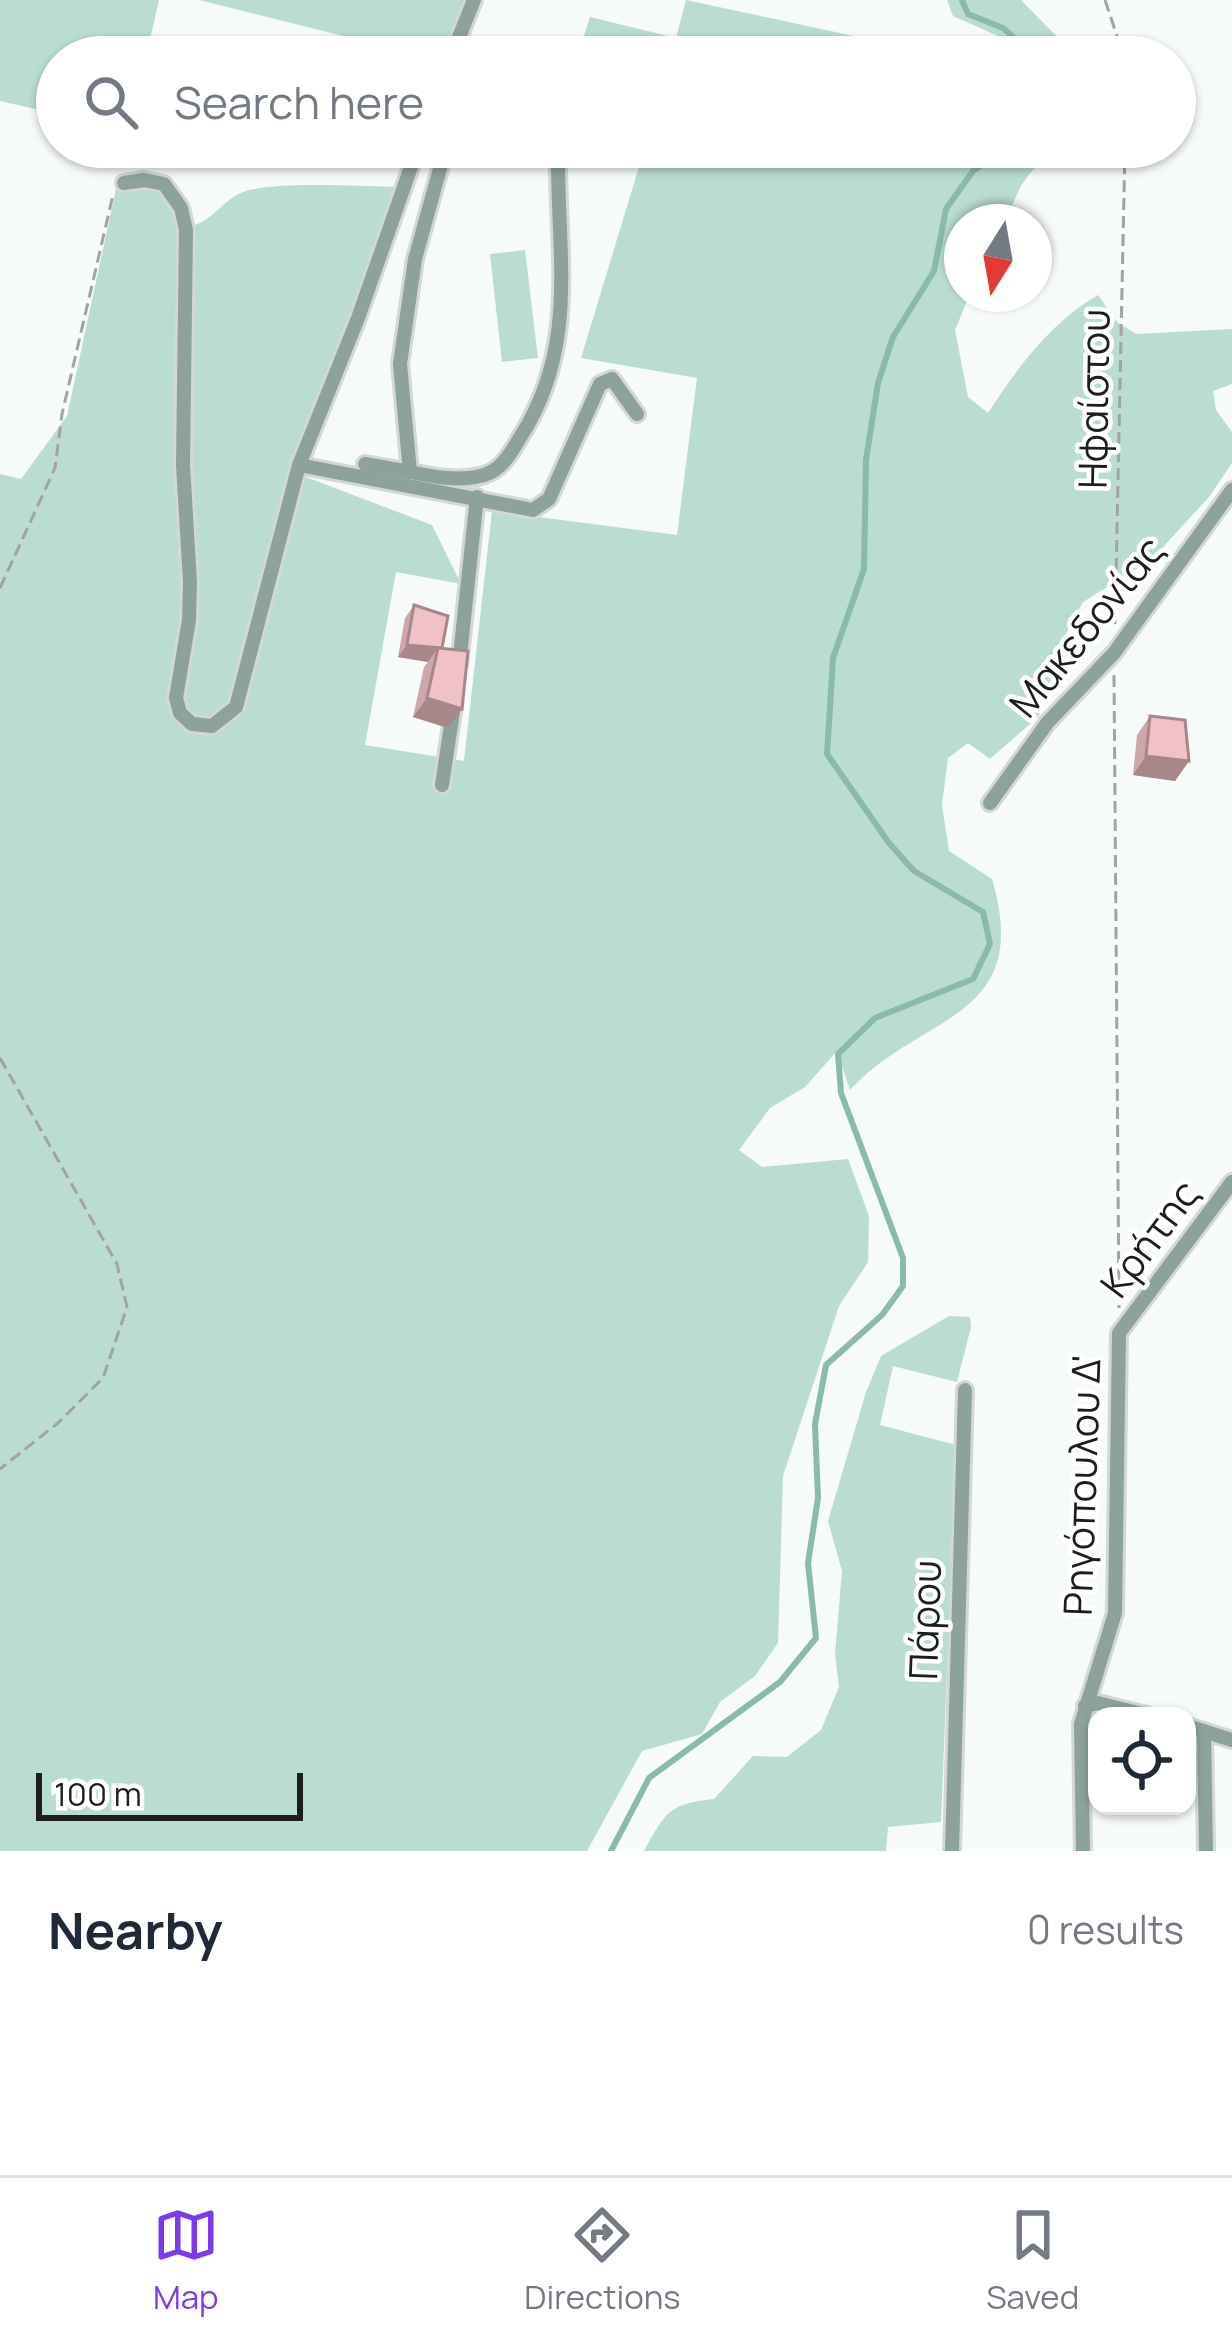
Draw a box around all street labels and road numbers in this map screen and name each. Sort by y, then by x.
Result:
street label: Ηφαίστου [1064,309,1122,489]
street label: Μακεδονίας [996,524,1176,728]
street label: Κρήτης [1087,1168,1211,1308]
street label: Ρηγόπουλου Δ' [1049,1353,1113,1617]
street label: Πάρου [895,1559,953,1681]

